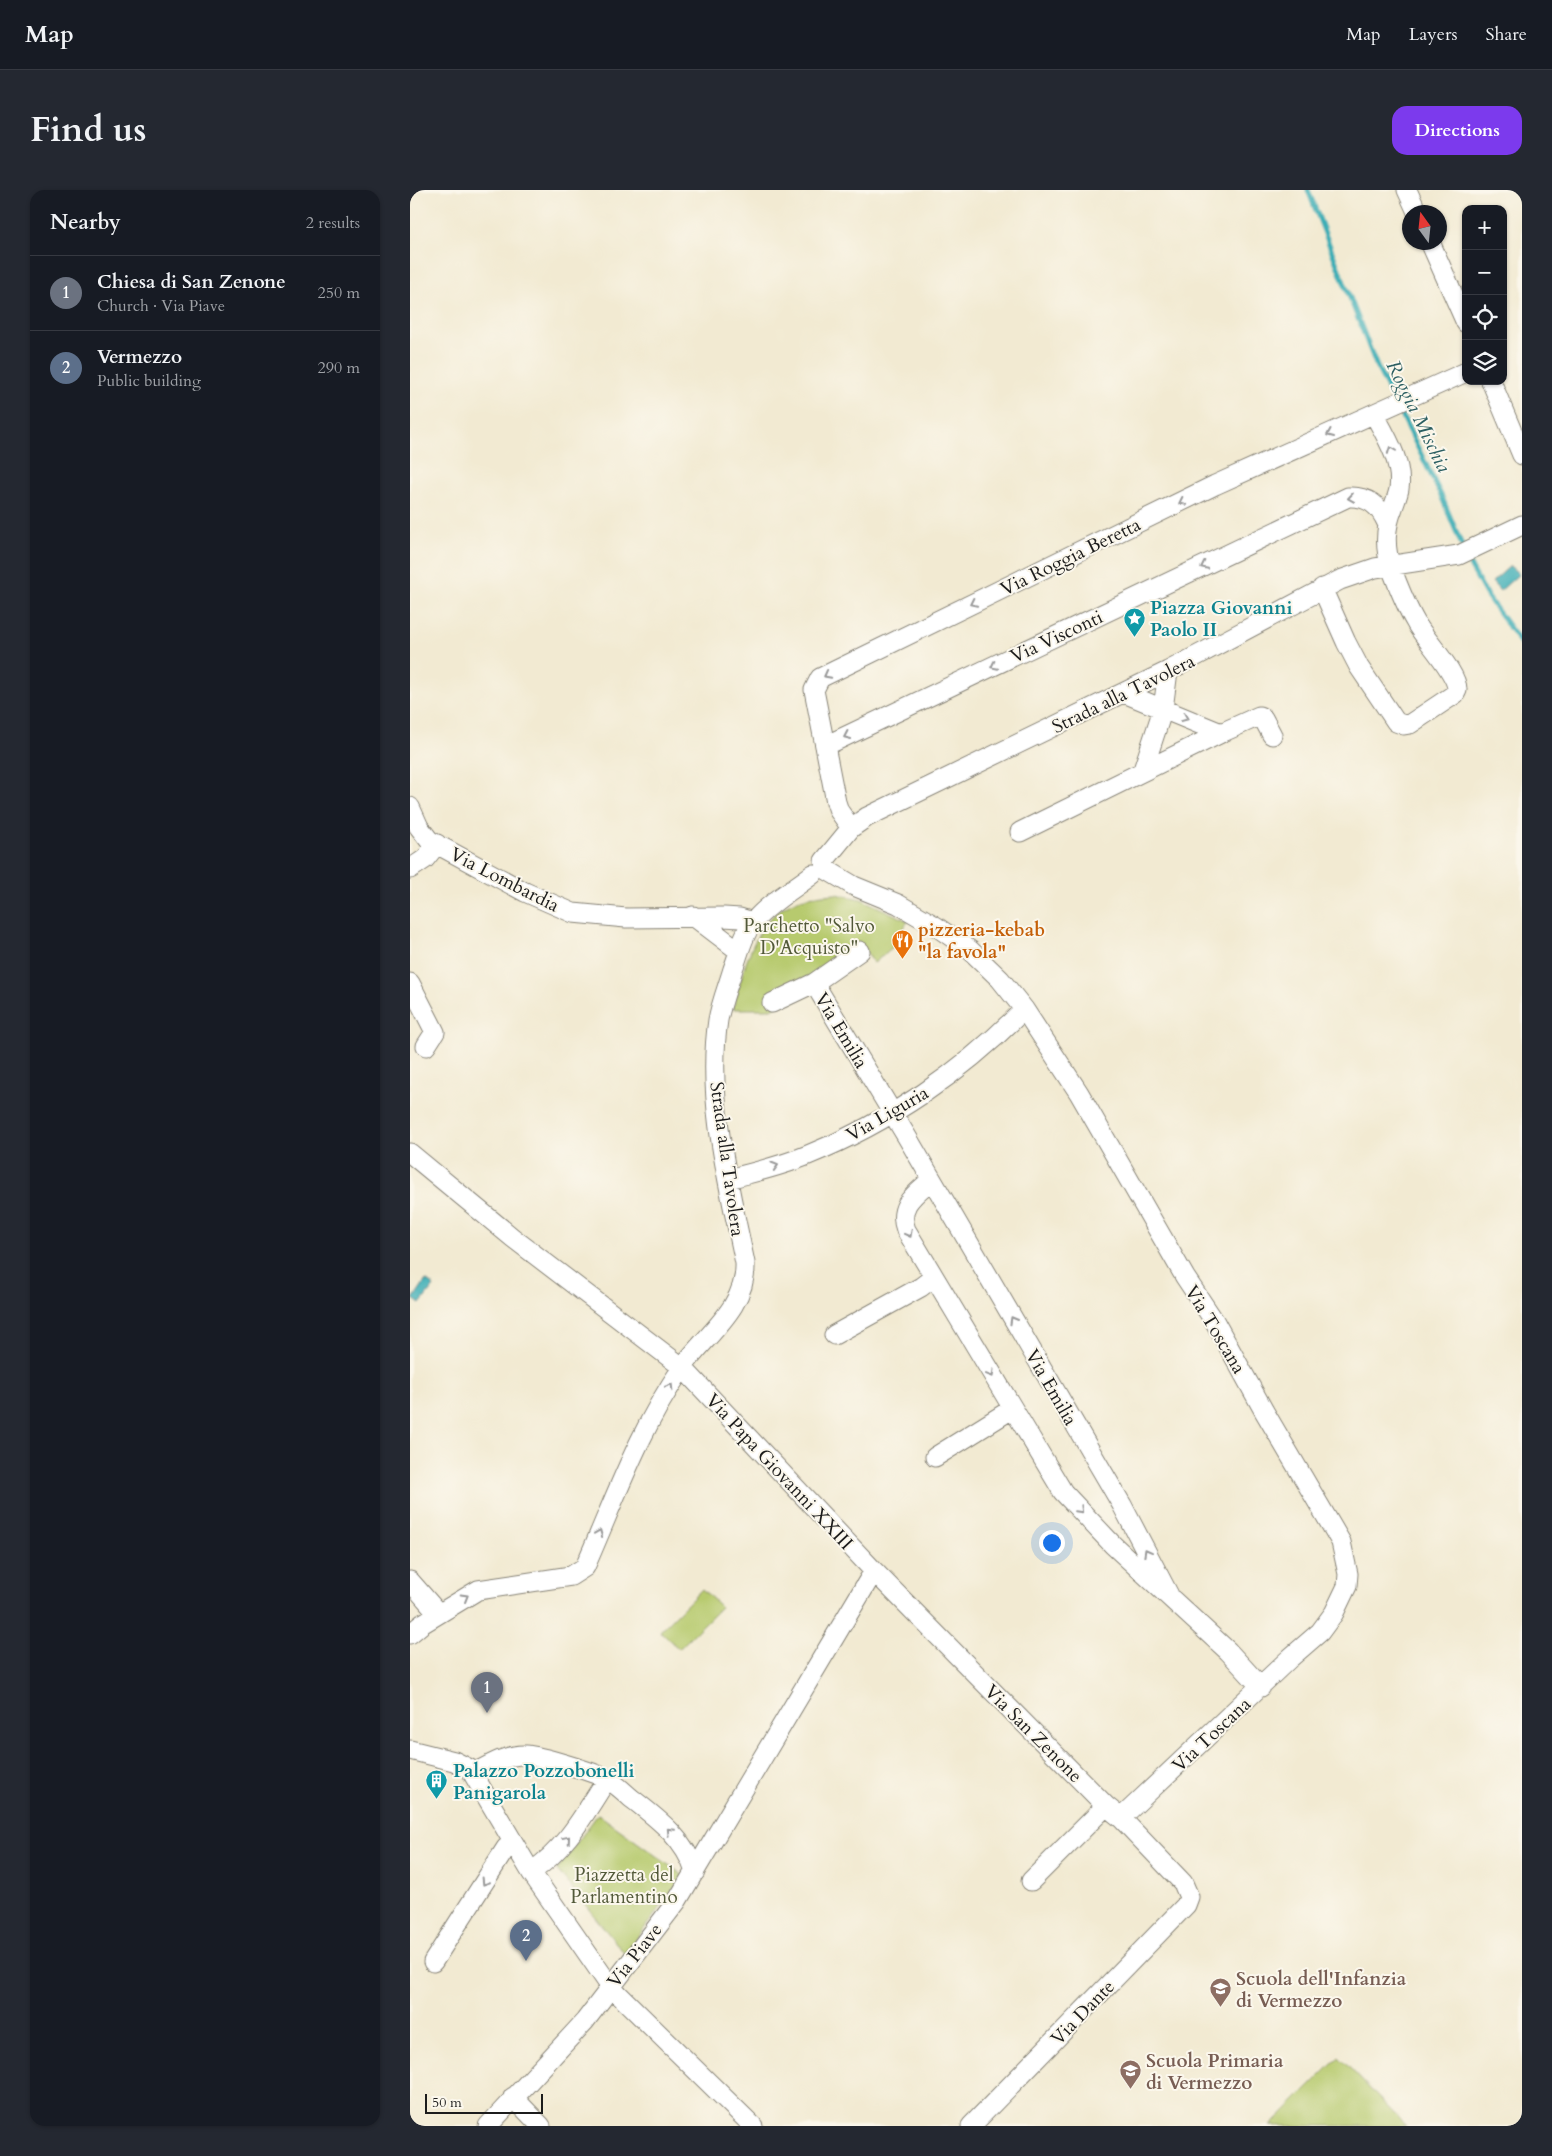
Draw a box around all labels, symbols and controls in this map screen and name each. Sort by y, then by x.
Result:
text: Map [25,18,74,51]
text: Map [1346,22,1381,47]
text: Layers [1409,22,1458,47]
text: Share [1486,22,1527,47]
text: Find us [30,106,146,154]
button: Directions [1392,106,1522,155]
north arrow [1402,205,1447,250]
map controls [1462,205,1507,385]
button: + [1462,205,1507,250]
text: Nearby [50,208,121,237]
text: 2 results [306,212,360,234]
button: − [1462,250,1507,295]
text: Chiesa di San Zenone [97,269,286,295]
text: 1 [62,282,70,304]
text: 250 m [318,282,360,304]
text: Church · Via Piave [97,295,225,317]
button: locate [1462,295,1507,340]
button: layers [1462,340,1507,385]
text: Vermezzo [97,344,182,370]
water label: Roggia Mischia [1380,356,1457,477]
text: 2 [62,357,70,379]
text: 290 m [318,357,360,379]
text: Public building [97,370,201,392]
one-way arrow [1326,428,1335,439]
one-way arrow [1387,446,1398,455]
one-way arrow [1347,492,1355,503]
one-way arrow [1178,496,1187,506]
street label: Via Roggia Beretta [996,512,1145,602]
one-way arrow [1200,560,1209,570]
place label: Piazza Giovanni Paolo II [1150,595,1293,643]
one-way arrow [969,597,978,608]
street label: Via Visconti [1006,604,1107,670]
place icon: Piazza Giovanni Paolo II [1122,606,1146,637]
street label: Strada alla Tavolera [1048,648,1199,740]
one-way arrow [990,660,999,670]
one-way arrow [823,669,832,679]
one-way arrow [1180,712,1189,722]
one-way arrow [843,730,852,740]
street label: Via Lombardia [445,841,564,919]
park label: Parchetto "Salvo D'Acquisto" [743,913,875,961]
place label: pizzeria-kebab "la favola" [918,917,1045,965]
restaurant icon: pizzeria-kebab "la favola" [890,928,914,959]
street label: Via Emilia [808,988,874,1073]
street label: Strada alla Tavolera [703,1080,751,1238]
street label: Via Liguria [842,1080,933,1148]
one-way arrow [771,1161,779,1172]
one-way arrow [903,1229,913,1238]
street label: Via Toscana [1178,1280,1252,1379]
one-way arrow [1010,1317,1020,1326]
street label: Via Emilia [1019,1345,1083,1430]
one-way arrow [985,1369,995,1378]
one-way arrow [664,1384,673,1393]
street label: Via Papa Giovanni XXIII [700,1388,859,1556]
one-way arrow [1074,1504,1083,1513]
one-way arrow [593,1529,603,1538]
your location [1039,1530,1065,1556]
one-way arrow [1143,1548,1153,1557]
one-way arrow [460,1594,469,1604]
pin: 1 [471,1672,503,1713]
street label: Via San Zenone [979,1679,1088,1788]
street label: Via Toscana [1167,1691,1257,1778]
place label: Palazzo Pozzobonelli Panigarola [453,1758,635,1806]
building icon: Palazzo Pozzobonelli Panigarola [425,1769,449,1800]
one-way arrow [667,1828,676,1837]
one-way arrow [561,1836,570,1845]
park label: Piazzetta del Parlamentino [570,1862,678,1910]
one-way arrow [482,1877,491,1886]
street label: Via Piave [601,1918,668,1993]
pin: 2 [510,1920,542,1961]
place label: Scuola dell'Infanzia di Vermezzo [1236,1966,1407,2014]
street label: Via Dante [1045,1974,1120,2051]
school or university icon: Scuola dell'Infanzia di Vermezzo [1208,1977,1232,2008]
place label: Scuola Primaria di Vermezzo [1146,2048,1284,2096]
school or university icon: Scuola Primaria di Vermezzo [1118,2059,1142,2090]
scale bar [425,2091,542,2114]
text: 50 m [432,2093,462,2112]

